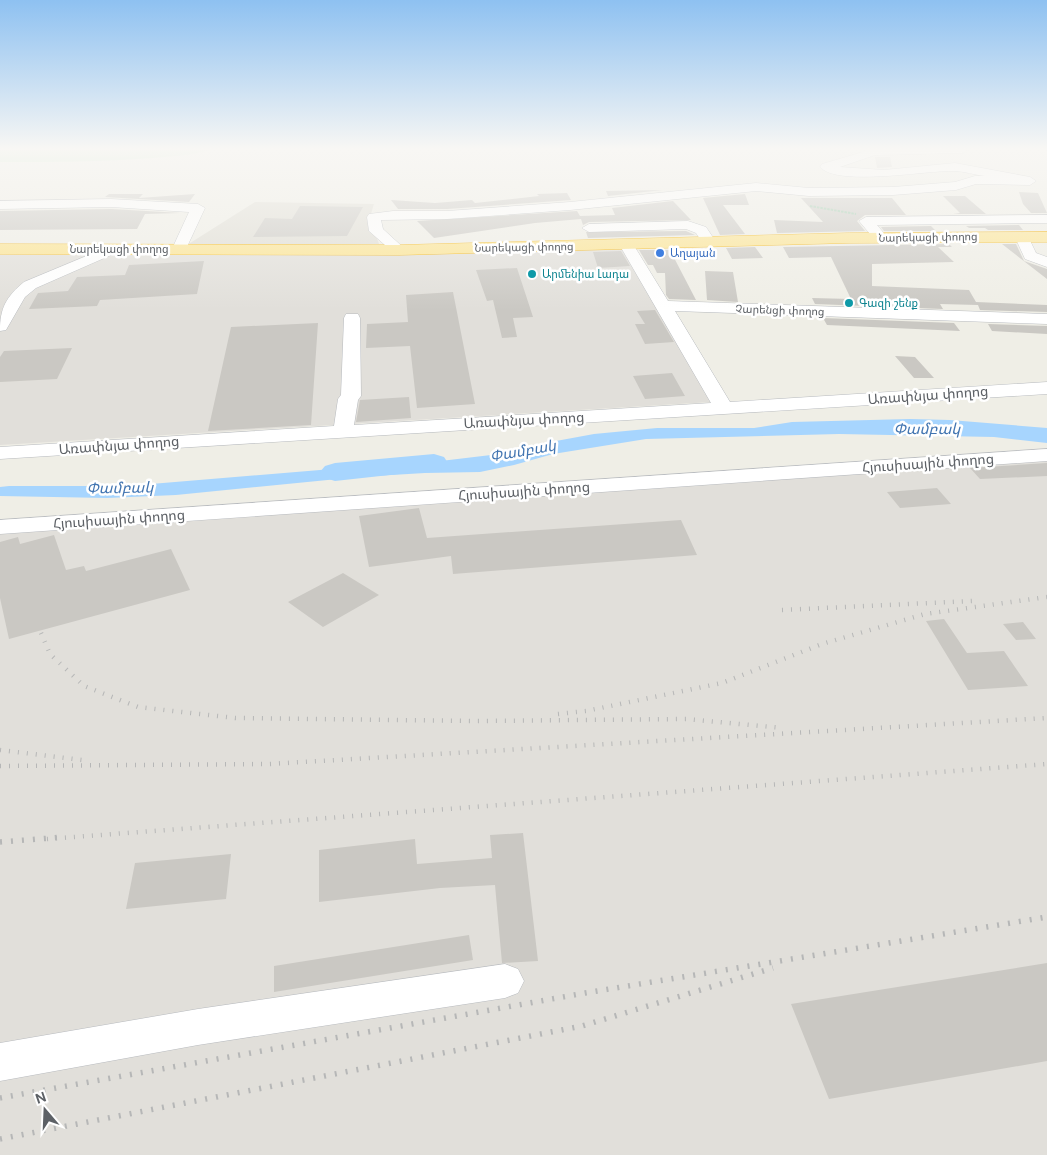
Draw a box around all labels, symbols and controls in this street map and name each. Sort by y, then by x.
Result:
street label: Նարեկացի փողոց [878,229,978,245]
street label: Նարեկացի փողոց [474,239,574,255]
street label: Նարեկացի փողոց [69,242,169,256]
place label: Աղայան [670,246,715,260]
marker: Աղայան [654,247,666,259]
place label: Արմենիա Լադա [542,267,629,281]
marker: Արմենիա Լադա [526,268,538,280]
place label: Գազի շենք [859,296,918,310]
marker: Գազի շենք [843,297,855,309]
street label: Չարենցի փողոց [735,301,825,319]
street label: Առափնյա փողոց [867,382,989,408]
street label: Առափնյա փողոց [463,408,585,432]
water label: Փամբակ [894,419,961,439]
street label: Առափնյա փողոց [58,432,180,458]
water label: Փամբակ [488,435,559,467]
street label: Հյուսիսային փողոց [861,449,995,477]
water label: Փամբակ [87,477,154,499]
street label: Հյուսիսային փողոց [457,477,591,505]
street label: Հյուսիսային փողոց [52,505,186,533]
north arrow [20,1085,70,1135]
text: N [33,1088,49,1108]

